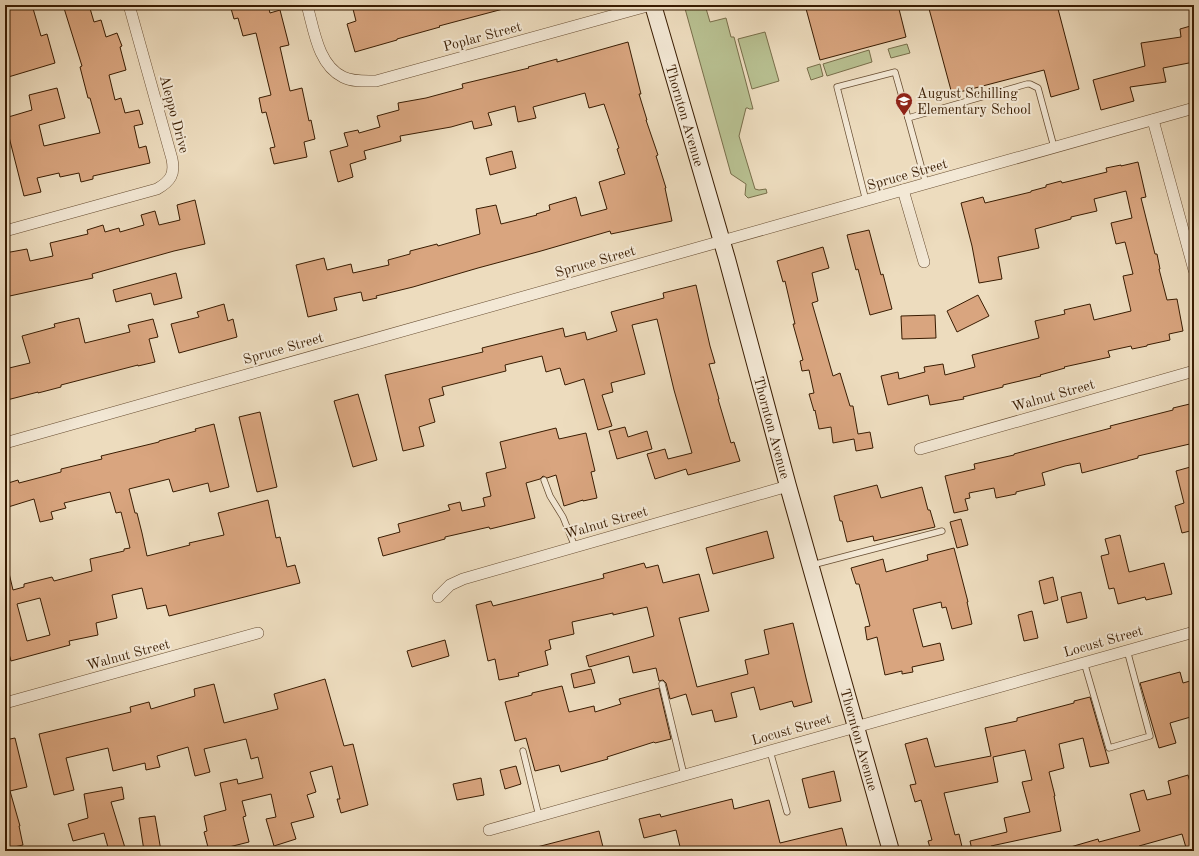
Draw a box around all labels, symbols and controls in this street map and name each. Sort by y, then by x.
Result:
street label: Poplar Street [442,20,523,54]
street label: Thornton Avenue [663,63,706,168]
street label: Aleppo Drive [157,74,191,155]
place label: August Schilling Elementary School [917,87,1031,117]
school or university icon: August Schilling Elementary School [894,91,914,116]
street label: Spruce Street [866,157,949,193]
street label: Spruce Street [554,244,637,280]
street label: Spruce Street [242,331,325,367]
street label: Thornton Avenue [751,375,792,481]
street label: Walnut Street [1010,377,1096,414]
street label: Walnut Street [563,504,649,541]
street label: Locust Street [1062,624,1145,660]
street label: Walnut Street [85,637,171,673]
street label: Thornton Avenue [837,687,880,793]
street label: Locust Street [750,712,833,748]

